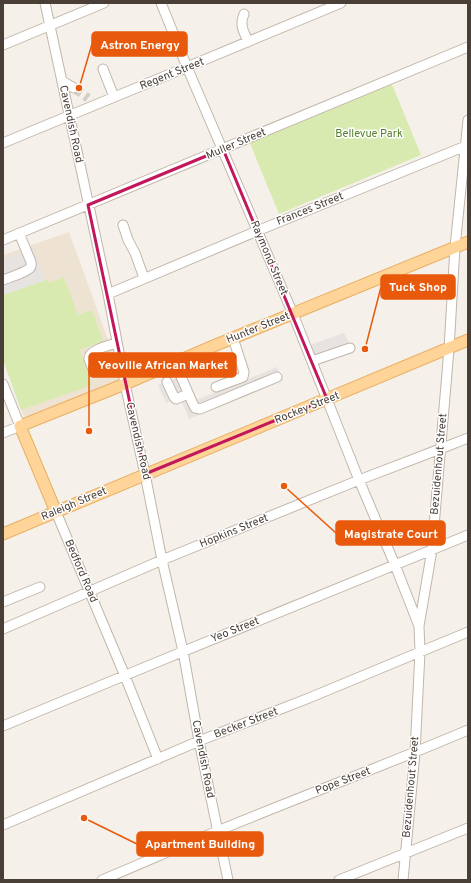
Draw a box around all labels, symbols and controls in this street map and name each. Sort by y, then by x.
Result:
callout: Astron Energy [92,32,187,56]
text: Astron Energy [100,38,180,54]
street label: Regent Street [138,55,206,93]
street label: Cavendish Road [56,84,86,164]
street label: Muller Street [204,125,268,163]
park label: Bellevue Park [335,127,403,141]
street label: Frances Street [274,189,346,229]
street label: Raymond Street [247,219,291,297]
callout: Tuck Shop [381,275,455,299]
text: Tuck Shop [389,280,447,296]
street label: Hunter Street [224,309,292,347]
callout: Yeoville African Market [89,353,236,377]
text: Yeoville African Market [98,358,229,374]
street label: Rockey Street [272,389,342,427]
street label: Cavendish Road [122,401,154,481]
street label: Bezuidenhout Street [428,413,450,515]
street label: Raleigh Street [39,484,109,524]
street label: Hopkins Street [198,511,270,551]
callout: Magistrate Court [336,521,445,545]
text: Magistrate Court [344,527,438,543]
street label: Bedford Road [61,537,101,605]
street label: Yeo Street [209,614,261,646]
street label: Becker Street [212,704,280,742]
street label: Cavendish Road [189,719,217,799]
street label: Bezuidenhout Street [400,736,422,838]
street label: Pope Street [313,764,373,798]
callout: Apartment Building [137,832,263,856]
text: Apartment Building [145,837,255,853]

